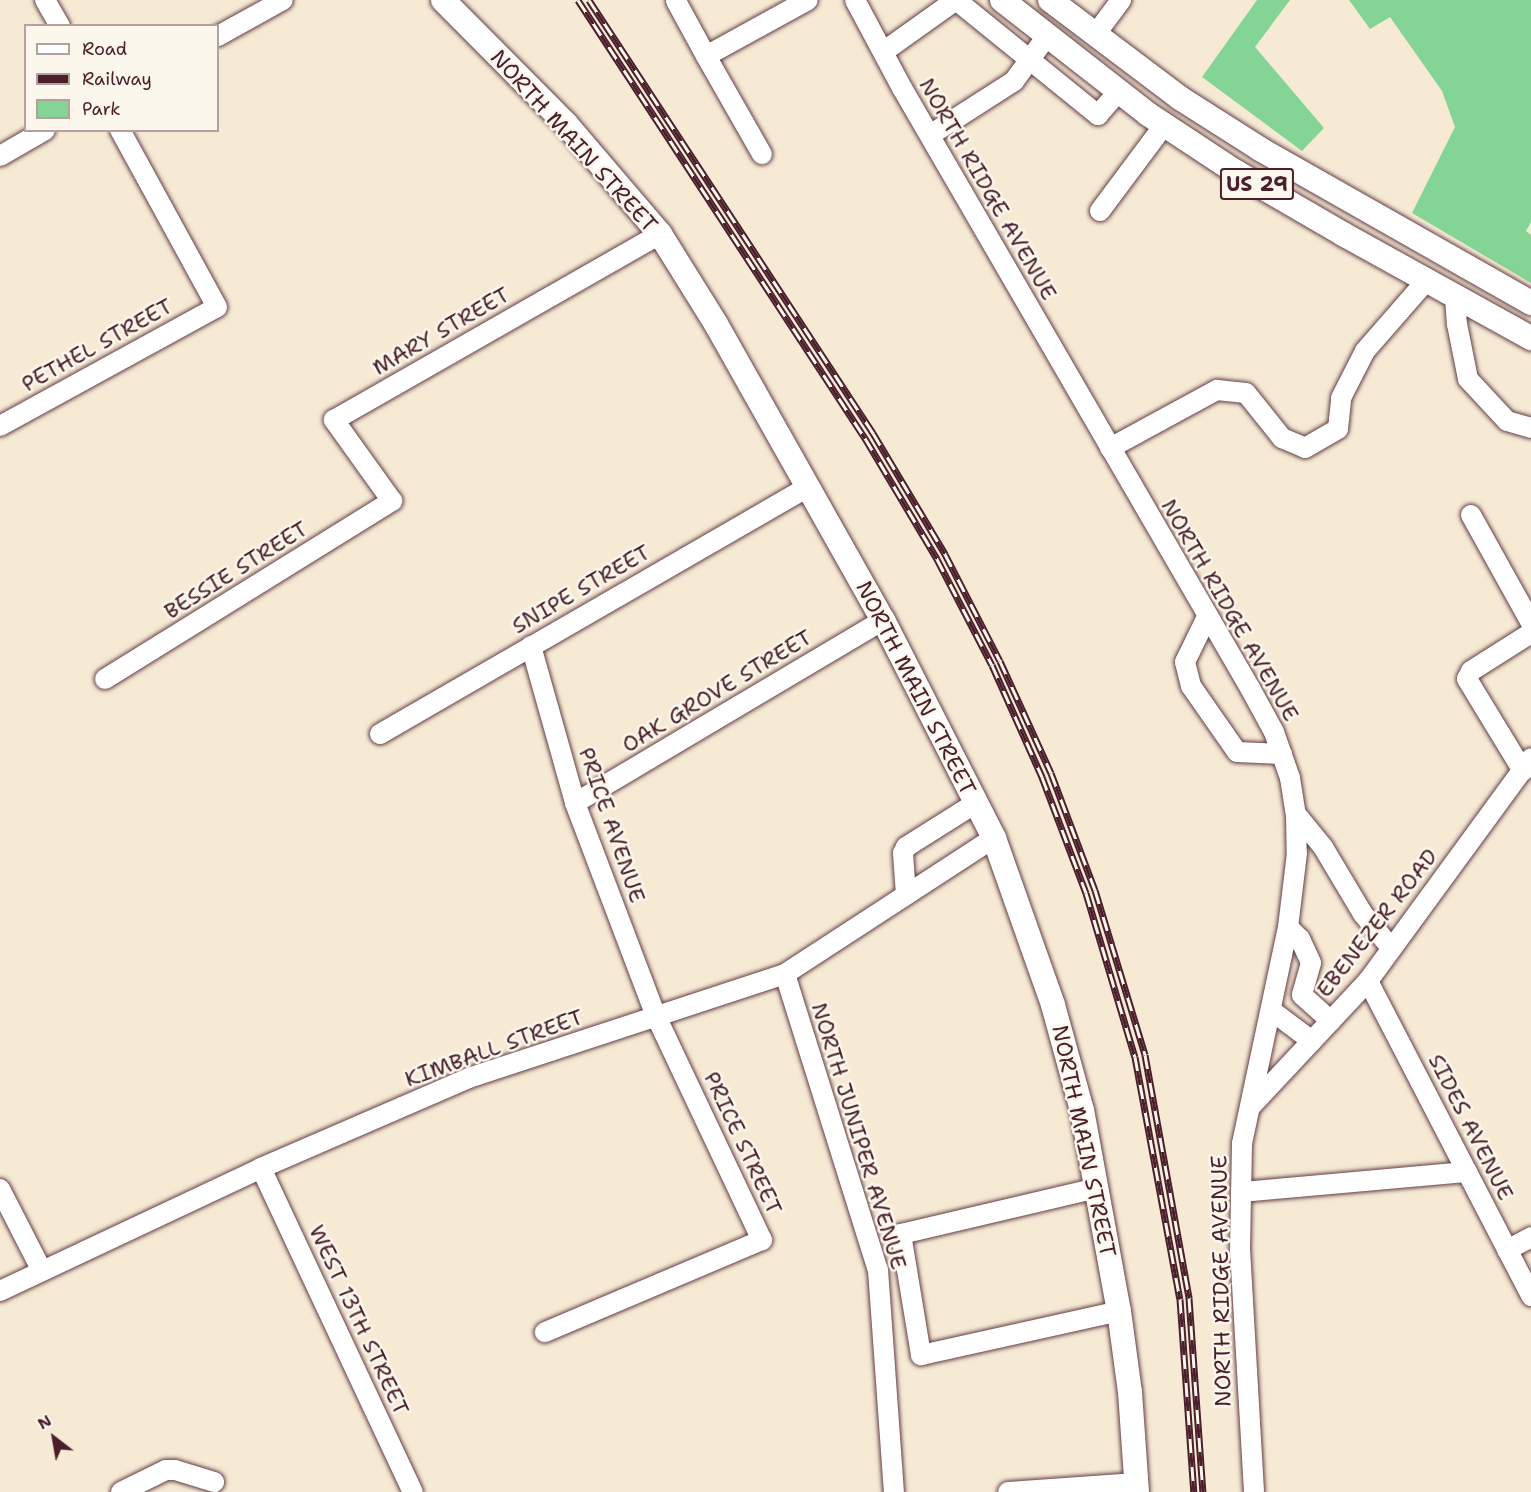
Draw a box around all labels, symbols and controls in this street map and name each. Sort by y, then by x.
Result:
legend [24,24,219,132]
text: Road [82,37,127,61]
street label: NORTH MAIN STREET [485,44,663,238]
text: Railway [82,67,152,91]
street label: NORTH RIDGE AVENUE [914,73,1062,305]
text: Park [82,97,121,121]
road number: US 29 [1220,166,1294,202]
street label: MARY STREET [368,281,514,381]
street label: PETHEL STREET [17,293,177,397]
street label: NORTH RIDGE AVENUE [1156,494,1304,726]
street label: BESSIE STREET [159,515,313,625]
street label: SNIPE STREET [507,539,655,639]
street label: NORTH MAIN STREET [850,576,982,800]
street label: OAK GROVE STREET [617,624,817,758]
street label: PRICE AVENUE [573,744,651,906]
street label: EBENEZER ROAD [1311,843,1443,1003]
street label: NORTH JUNIPER AVENUE [806,999,912,1273]
street label: KIMBALL STREET [401,1003,587,1093]
street label: NORTH MAIN STREET [1046,1022,1122,1260]
street label: SIDES AVENUE [1423,1049,1519,1205]
street label: PRICE STREET [698,1067,788,1219]
street label: NORTH RIDGE AVENUE [1206,1155,1236,1407]
street label: WEST 13TH STREET [303,1221,415,1419]
north arrow [24,1408,84,1468]
text: N [34,1410,55,1434]

